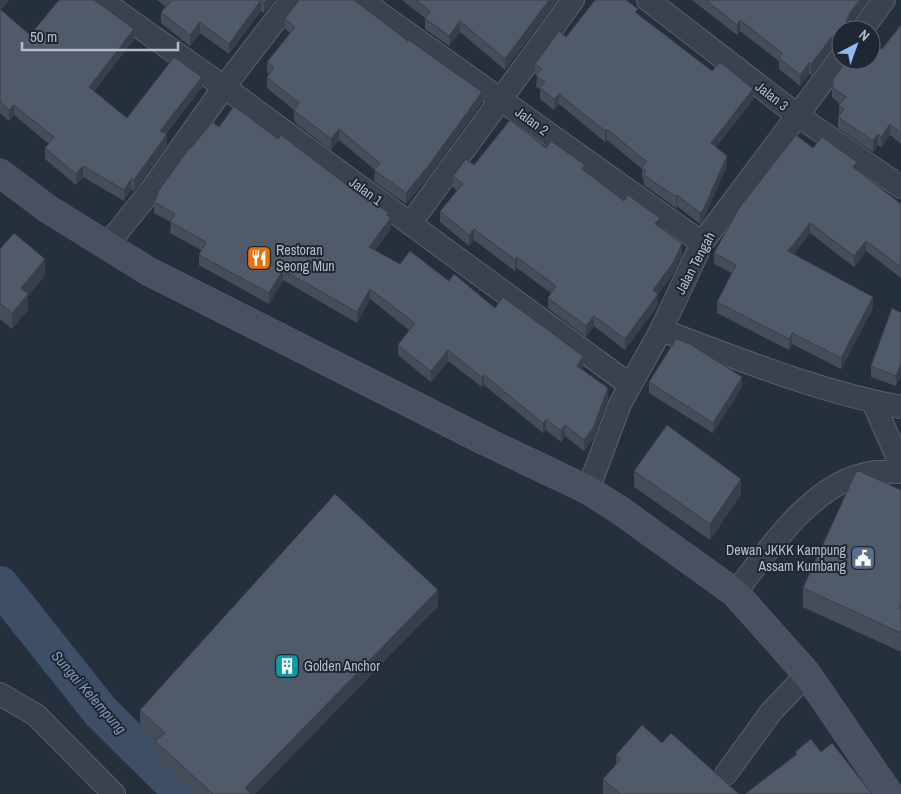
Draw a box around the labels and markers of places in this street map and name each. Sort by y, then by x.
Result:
place label: Restoran Seong Mun [276,241,335,275]
restaurant icon: Restoran Seong Mun [246,245,272,271]
place label: Dewan JKKK Kampung Assam Kumbang [726,541,847,575]
public building icon: Dewan JKKK Kampung Assam Kumbang [850,545,876,571]
building icon: Golden Anchor [274,653,300,679]
place label: Golden Anchor [304,657,380,675]

